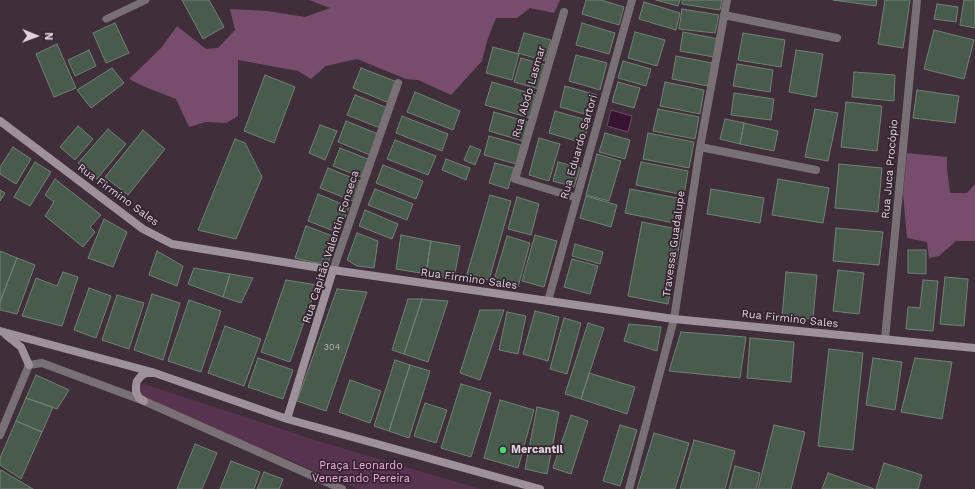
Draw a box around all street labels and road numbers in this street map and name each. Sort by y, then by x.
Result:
street label: Rua Abdo Lasmar [510,44,548,140]
street label: Rua Eduardo Sartori [558,93,600,201]
street label: Rua Juca Procópio [879,119,901,219]
street label: Rua Firmino Sales [75,161,161,229]
street label: Rua Capitão Valentin Fonseca [300,169,362,325]
street label: Travessa Guadalupe [660,190,688,298]
street label: Rua Firmino Sales [420,266,518,292]
street label: Rua Firmino Sales [741,307,839,331]

